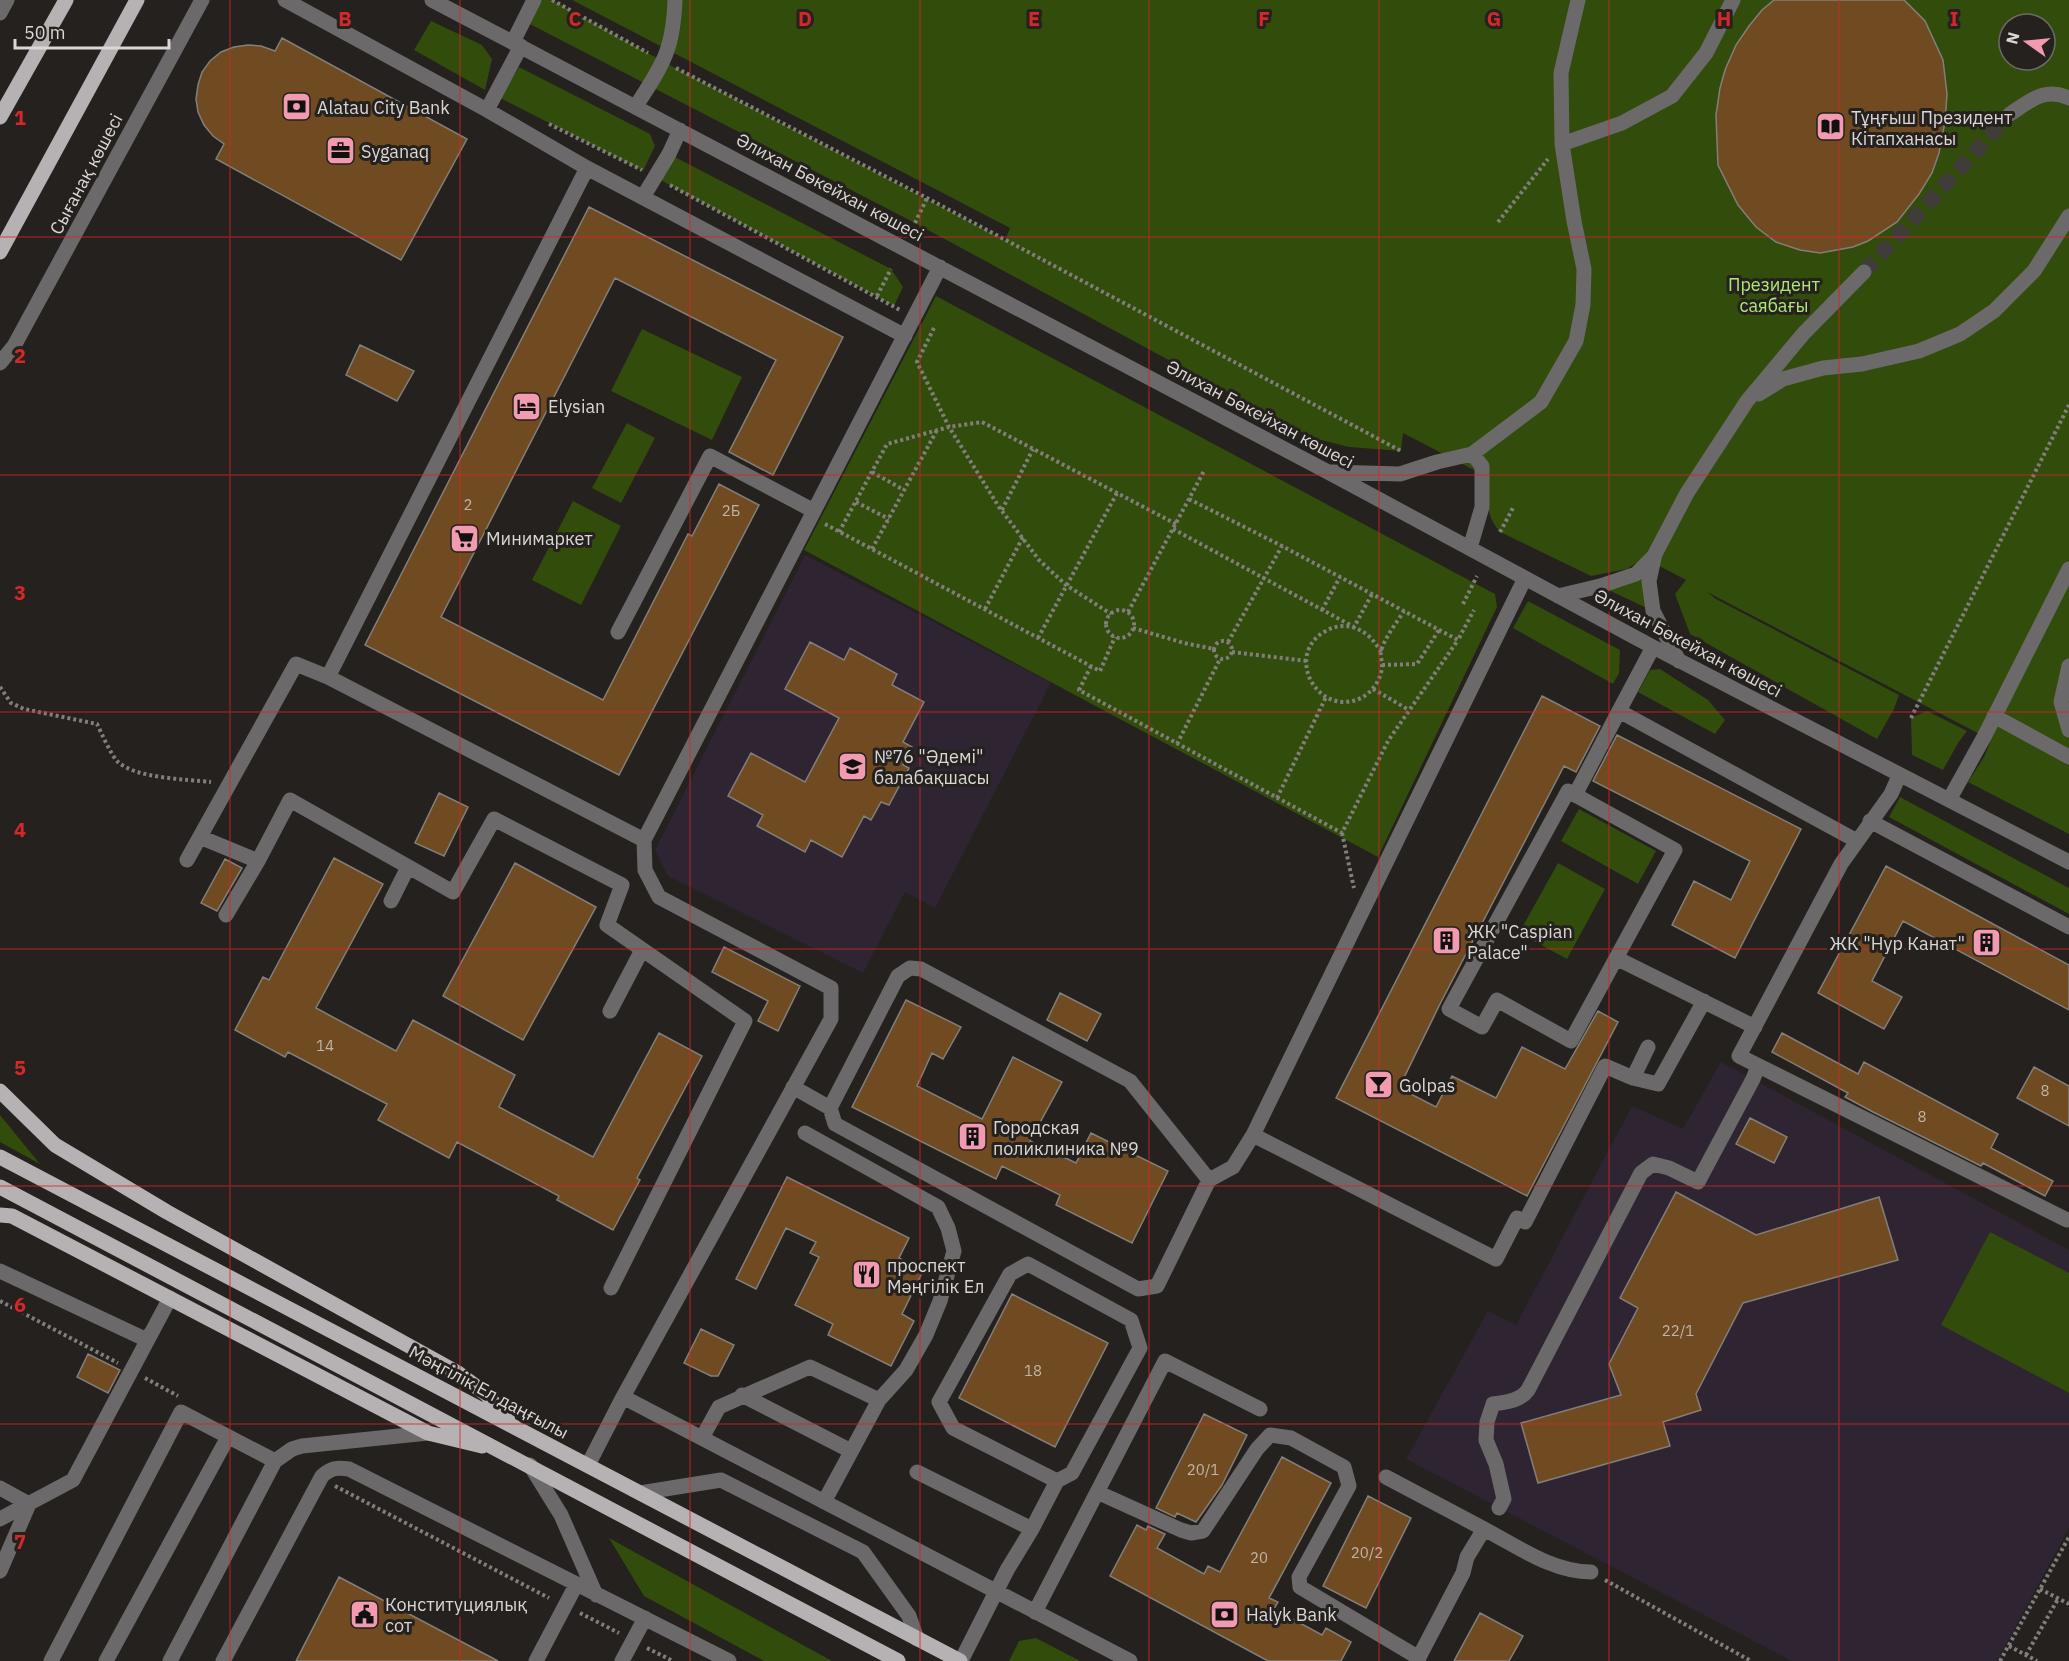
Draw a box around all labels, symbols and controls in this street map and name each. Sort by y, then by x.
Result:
text: B [338,5,352,32]
text: C [568,5,582,32]
text: D [798,5,812,32]
text: E [1028,5,1040,32]
text: F [1258,5,1270,32]
text: G [1487,5,1501,32]
text: H [1717,5,1731,32]
text: I [1950,5,1958,32]
scale bar [15,12,170,50]
north arrow [1997,12,2057,72]
text: 50 m [24,21,66,44]
text: N [2001,30,2024,46]
bank icon: Alatau City Bank [280,91,312,123]
place label: Alatau City Bank [317,96,450,119]
text: 1 [14,104,26,131]
place label: Тұңғыш Президент Кітапханасы [1851,106,2013,150]
street label: Сығанақ көшесі [44,110,128,238]
library icon: Тұңғыш Президент Кітапханасы [1814,111,1846,143]
street label: Әлихан Бөкейхан көшесі [732,128,928,246]
office icon: Syganaq [324,135,356,167]
place label: Syganaq [361,140,429,163]
park label: Президент саябағы [1728,273,1821,317]
text: 2 [14,342,26,369]
street label: Әлихан Бөкейхан көшесі [1162,355,1358,473]
hotel icon: Elysian [511,390,543,422]
place label: Elysian [548,395,605,418]
house number: 2 [463,495,473,514]
house number: 2Б [722,501,740,520]
supermarket icon: Минимаркет [449,522,481,554]
place label: Минимаркет [486,527,593,550]
text: 3 [14,579,26,606]
street label: Әлихан Бөкейхан көшесі [1590,584,1786,702]
place label: №76 "Әдемі" балабақшасы [874,745,990,789]
school or university icon: №76 "Әдемі" балабақшасы [837,750,869,782]
text: 4 [14,816,26,843]
place label: ЖК "Caspian Palace" [1467,920,1573,964]
building icon: ЖК "Caspian Palace" [1430,925,1462,957]
building icon: ЖК "Нур Канат" [1970,927,2002,959]
place label: ЖК "Нур Канат" [1830,932,1965,955]
house number: 14 [316,1036,334,1055]
text: 5 [14,1054,26,1081]
bar icon: Golpas [1362,1069,1394,1101]
place label: Golpas [1399,1074,1455,1097]
house number: 8 [2040,1081,2050,1100]
house number: 8 [1917,1107,1927,1126]
place label: Городская поликлиника №9 [993,1116,1139,1160]
building icon: Городская поликлиника №9 [956,1121,988,1153]
place label: проспект Мәңгілік Ел [887,1254,984,1298]
restaurant icon: проспект Мәңгілік Ел [850,1259,882,1291]
text: 6 [14,1291,26,1318]
house number: 22/1 [1662,1321,1694,1340]
street label: Мәңгілік Ел даңғылы [405,1340,573,1444]
house number: 18 [1024,1361,1042,1380]
house number: 20/1 [1187,1460,1219,1479]
text: 7 [14,1528,26,1555]
house number: 20/2 [1351,1543,1383,1562]
house number: 20 [1250,1548,1268,1567]
place label: Конституциялық сот [385,1593,527,1637]
public building icon: Конституциялық сот [348,1598,380,1630]
bank icon: Halyk Bank [1209,1598,1241,1630]
place label: Halyk Bank [1246,1603,1337,1626]

